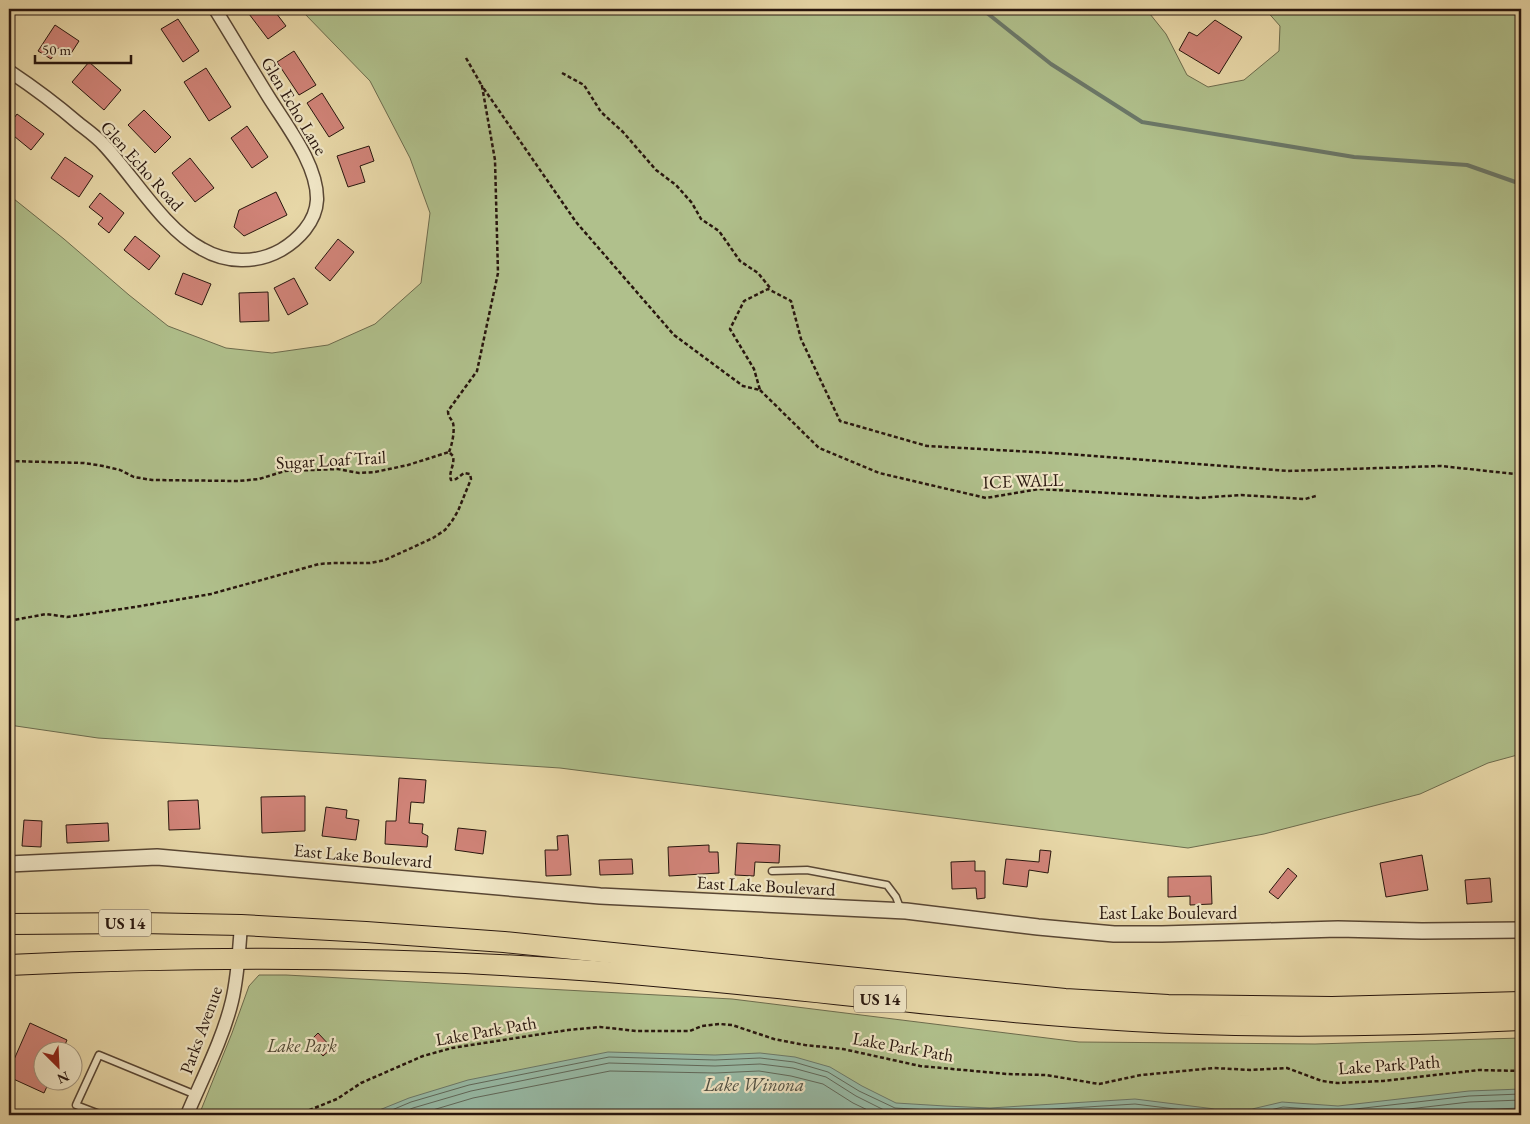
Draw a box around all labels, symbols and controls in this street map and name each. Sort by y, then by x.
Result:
scale bar [35,32,131,64]
text: 50 m [42,40,71,59]
street label: Glen Echo Lane [256,52,333,159]
street label: Glen Echo Road [96,116,190,216]
street label: Sugar Loaf Trail [275,445,387,474]
street label: ICE WALL [982,468,1064,493]
street label: East Lake Boulevard [293,838,434,873]
street label: East Lake Boulevard [696,870,837,901]
street label: East Lake Boulevard [1099,901,1238,924]
road number: US 14 [99,910,151,936]
street label: Parks Avenue [174,983,227,1077]
road number: US 14 [854,986,906,1012]
street label: Lake Park Path [434,1010,538,1051]
street label: Lake Park Path [851,1026,955,1067]
park label: Lake Park [266,1034,337,1057]
north arrow [32,1042,82,1092]
street label: Lake Park Path [1337,1049,1441,1080]
text: N [54,1067,72,1089]
water label: Lake Winona [703,1072,804,1097]

